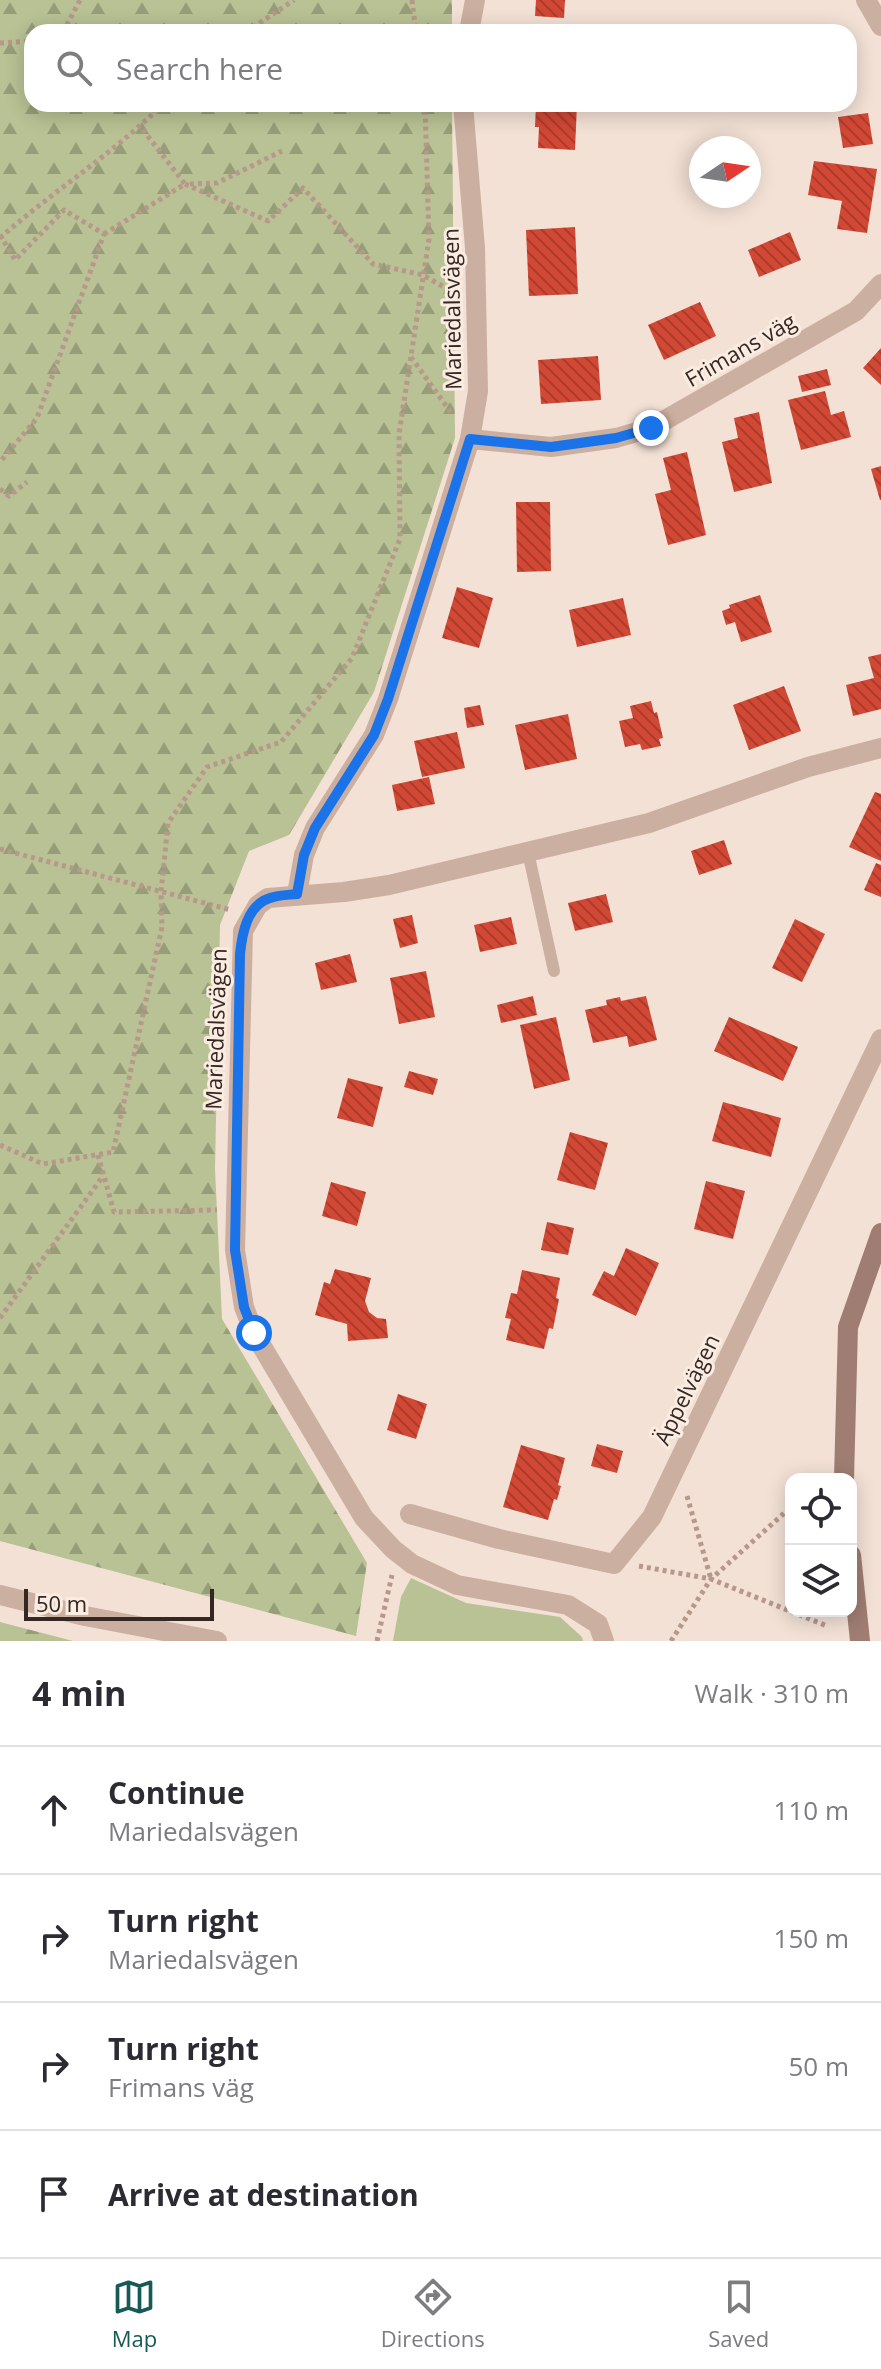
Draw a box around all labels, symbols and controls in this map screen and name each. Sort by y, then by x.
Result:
search box [24,24,857,112]
icon: search [52,46,96,90]
text: Search here [116,48,283,89]
north arrow [689,136,761,208]
street label: Mariedalsvägen [435,228,467,390]
street label: Frimans väg [679,305,801,393]
route end [633,410,669,446]
street label: Mariedalsvägen [197,948,233,1110]
route start [236,1315,272,1351]
street label: Äppelvägen [646,1329,726,1449]
map controls [785,1473,857,1617]
button: locate [785,1473,857,1545]
button: layers [785,1545,857,1617]
scale bar [24,1585,214,1621]
text: 50 m [36,1588,87,1618]
text: 4 min [32,1670,126,1716]
text: Walk · 310 m [695,1675,849,1711]
text: Continue [108,1772,245,1813]
icon: ahead [32,1788,76,1832]
text: 110 m [774,1792,849,1828]
text: Mariedalsvägen [108,1813,299,1849]
text: Turn right [108,1900,259,1941]
icon: right [32,1916,76,1960]
text: 150 m [774,1920,849,1956]
text: Mariedalsvägen [108,1941,299,1977]
text: Turn right [108,2028,259,2069]
icon: right [32,2044,76,2088]
text: 50 m [788,2048,849,2084]
text: Frimans väg [108,2069,254,2105]
icon: arrive [32,2172,76,2216]
text: Arrive at destination [108,2174,419,2215]
tab: Map [112,2275,157,2353]
tab: Directions [381,2275,485,2353]
tab: Saved [708,2275,769,2353]

